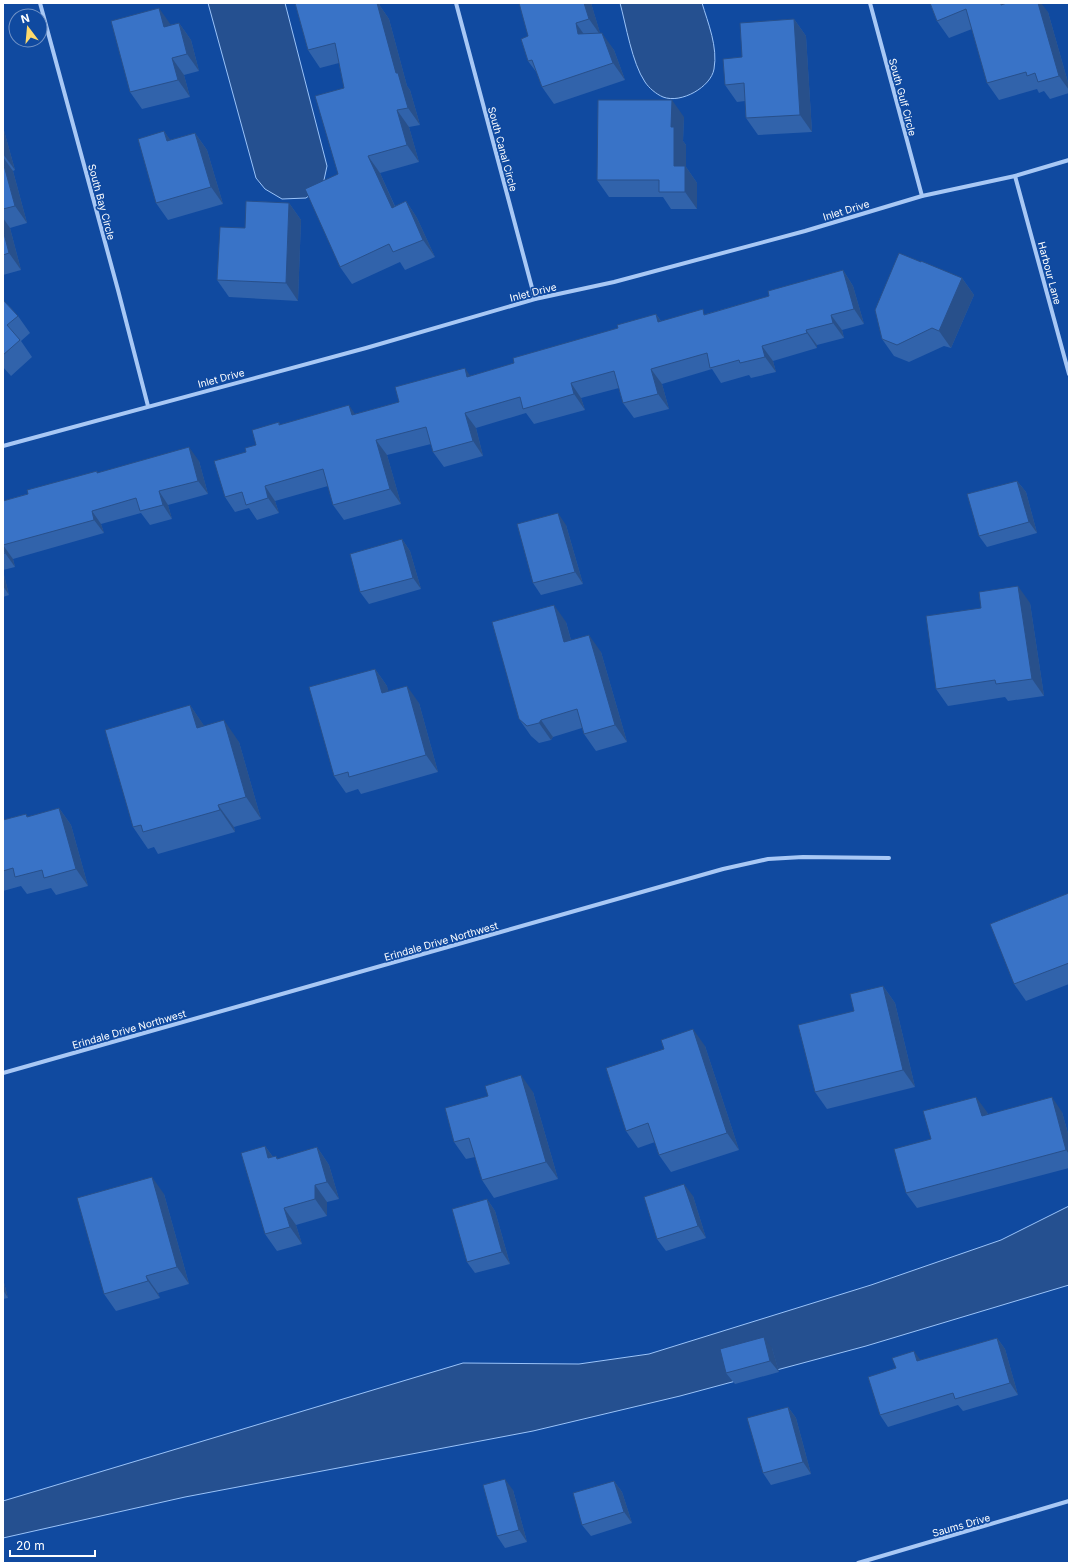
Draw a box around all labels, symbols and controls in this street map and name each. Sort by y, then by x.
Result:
north arrow [8,8,48,48]
text: N [19,11,31,26]
street label: South Gulf Circle [887,57,919,137]
street label: South Canal Circle [486,105,520,193]
street label: South Bay Circle [86,163,118,241]
street label: Inlet Drive [821,197,871,223]
street label: Harbour Lane [1036,240,1064,306]
street label: Inlet Drive [508,280,558,304]
street label: Inlet Drive [196,366,246,390]
street label: Erindale Drive Northwest [383,919,500,963]
street label: Erindale Drive Northwest [71,1007,188,1051]
street label: Saums Drive [931,1511,991,1539]
scale bar [10,1532,95,1558]
text: 20 m [16,1538,45,1553]

